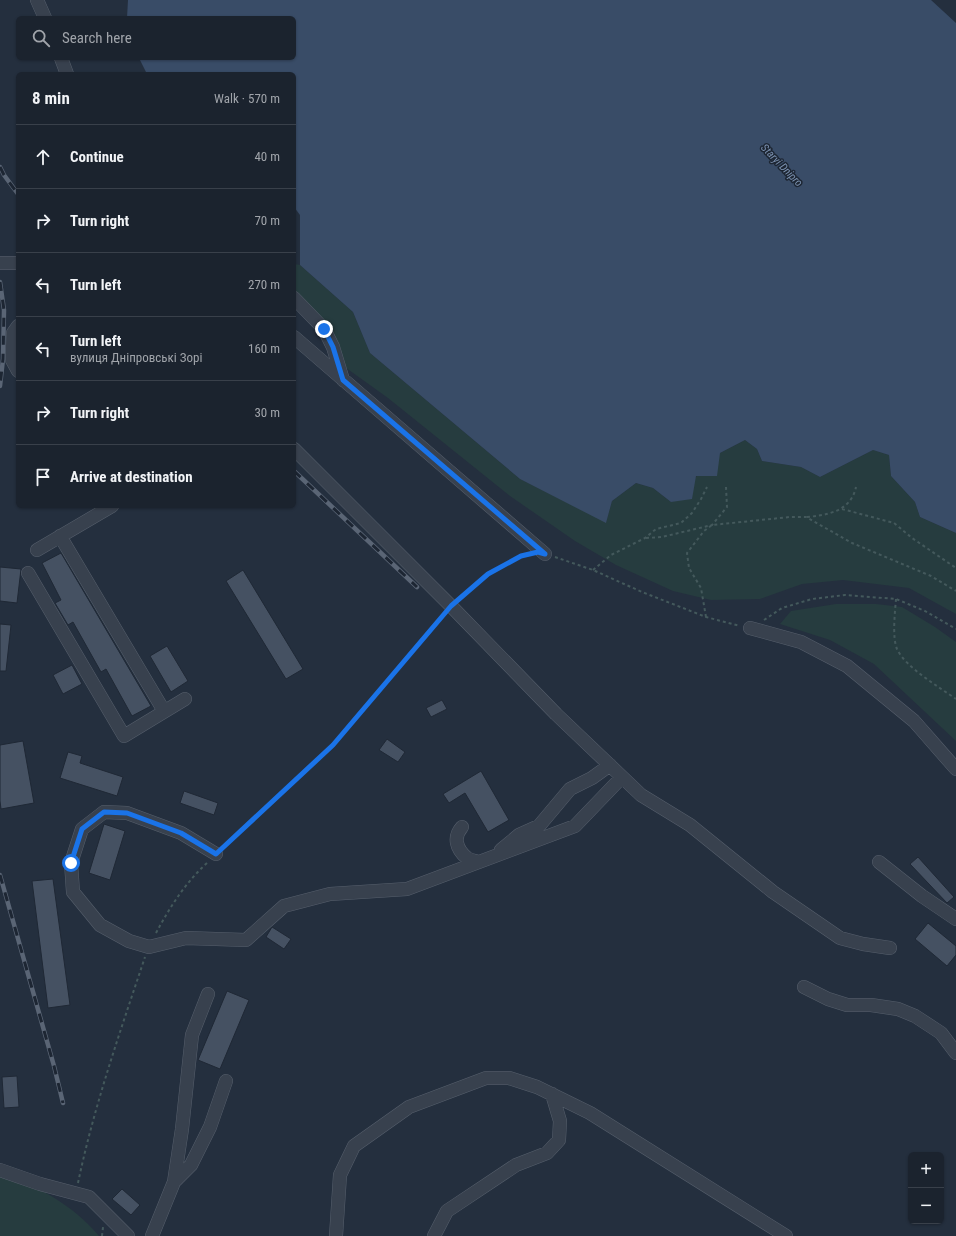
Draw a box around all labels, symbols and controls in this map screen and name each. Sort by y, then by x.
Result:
search box [16,16,296,60]
icon: search [30,27,52,49]
text: Search here [62,29,132,47]
text: 8 min [32,88,70,108]
text: Walk · 570 m [214,91,280,106]
water label: Staryi Dnipro [758,141,805,189]
icon: ahead [32,146,54,168]
text: Continue [70,148,124,166]
text: 40 m [254,149,280,164]
icon: right [32,210,54,232]
text: Turn right [70,212,129,230]
text: 70 m [254,213,280,228]
icon: left [32,274,54,296]
text: Turn left [70,276,121,294]
text: 270 m [248,277,280,292]
route end [315,320,333,338]
text: Turn left [70,332,121,350]
icon: left [32,338,54,360]
text: 160 m [248,341,280,356]
text: вулиця Дніпровські Зорі [70,350,202,365]
icon: right [32,402,54,424]
text: Turn right [70,404,129,422]
text: 30 m [254,405,280,420]
icon: arrive [32,466,54,488]
text: Arrive at destination [70,468,193,486]
route start [62,854,80,872]
map controls [908,1152,944,1224]
button: + [908,1152,944,1188]
button: − [908,1188,944,1224]

